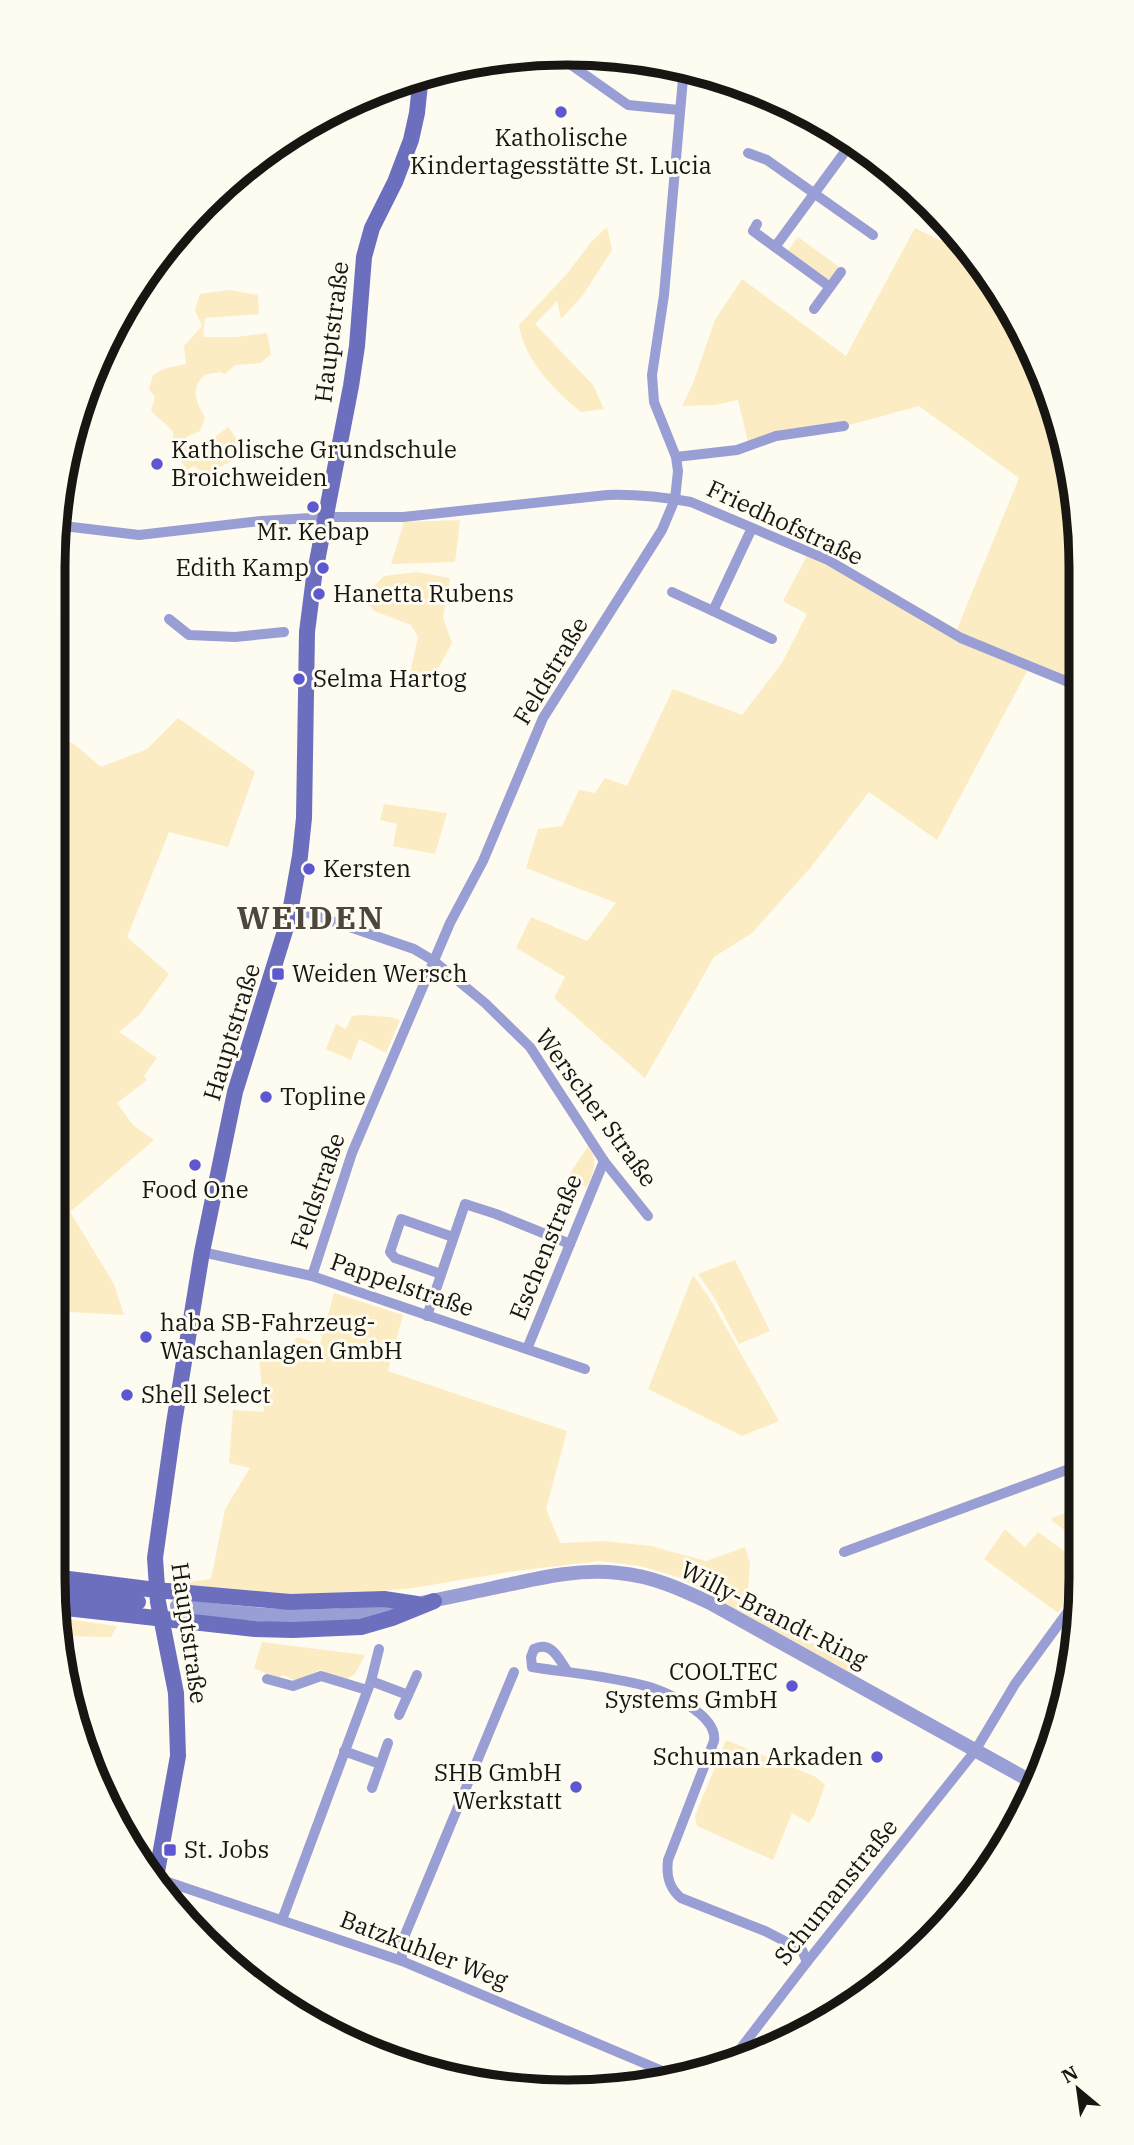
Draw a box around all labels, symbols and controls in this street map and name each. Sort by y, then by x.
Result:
marker: Katholische Kindertagesstätte St. Lucia [553,104,569,120]
place label: Katholische Kindertagesstätte St. Lucia [410,121,712,181]
street label: Hauptstraße [306,259,356,404]
place label: Katholische Grundschule Broichweiden [171,433,457,493]
marker: Katholische Grundschule Broichweiden [149,456,165,472]
street label: Friedhofstraße [702,472,869,572]
marker: Mr. Kebap [305,499,321,515]
place label: Mr. Kebap [257,515,369,547]
place label: Edith Kamp [175,551,309,583]
marker: Edith Kamp [315,560,331,576]
place label: Hanetta Rubens [333,577,514,609]
marker: Hanetta Rubens [311,586,327,602]
street label: Feldstraße [505,610,595,730]
place label: Selma Hartog [313,662,467,694]
marker: Selma Hartog [291,671,307,687]
place label: Kersten [323,852,411,884]
marker: Kersten [301,861,317,877]
district label: WEIDEN [237,896,385,938]
place label: Weiden Wersch [292,957,468,989]
street label: Hauptstraße [195,959,267,1104]
marker: Weiden Wersch [270,966,286,982]
street label: Werscher Straße [529,1022,665,1193]
place label: Topline [280,1080,366,1112]
marker: Topline [258,1089,274,1105]
street label: Feldstraße [282,1128,352,1253]
marker: Food One [187,1157,203,1173]
street label: Eschenstraße [501,1169,589,1324]
place label: Food One [141,1173,249,1205]
street label: Pappelstraße [326,1245,478,1324]
place label: haba SB-Fahrzeug- Waschanlagen GmbH [160,1306,403,1366]
marker: haba SB-Fahrzeug- Waschanlagen GmbH [138,1329,154,1345]
place label: Shell Select [141,1378,271,1410]
marker: Shell Select [119,1387,135,1403]
street label: Willy-Brandt-Ring [675,1553,874,1675]
street label: Hauptstraße [164,1560,216,1705]
place label: COOLTEC Systems GmbH [605,1655,778,1715]
marker: COOLTEC Systems GmbH [784,1678,800,1694]
place label: Schuman Arkaden [653,1740,863,1772]
marker: Schuman Arkaden [869,1749,885,1765]
place label: SHB GmbH Werkstatt [434,1756,562,1816]
marker: SHB GmbH Werkstatt [568,1779,584,1795]
street label: Schumanstraße [766,1811,904,1971]
place label: St. Jobs [184,1833,269,1865]
marker: St. Jobs [162,1842,178,1858]
street label: Batzkuhler Weg [336,1902,513,1996]
north arrow [1043,2054,1113,2124]
text: N [1057,2060,1082,2088]

